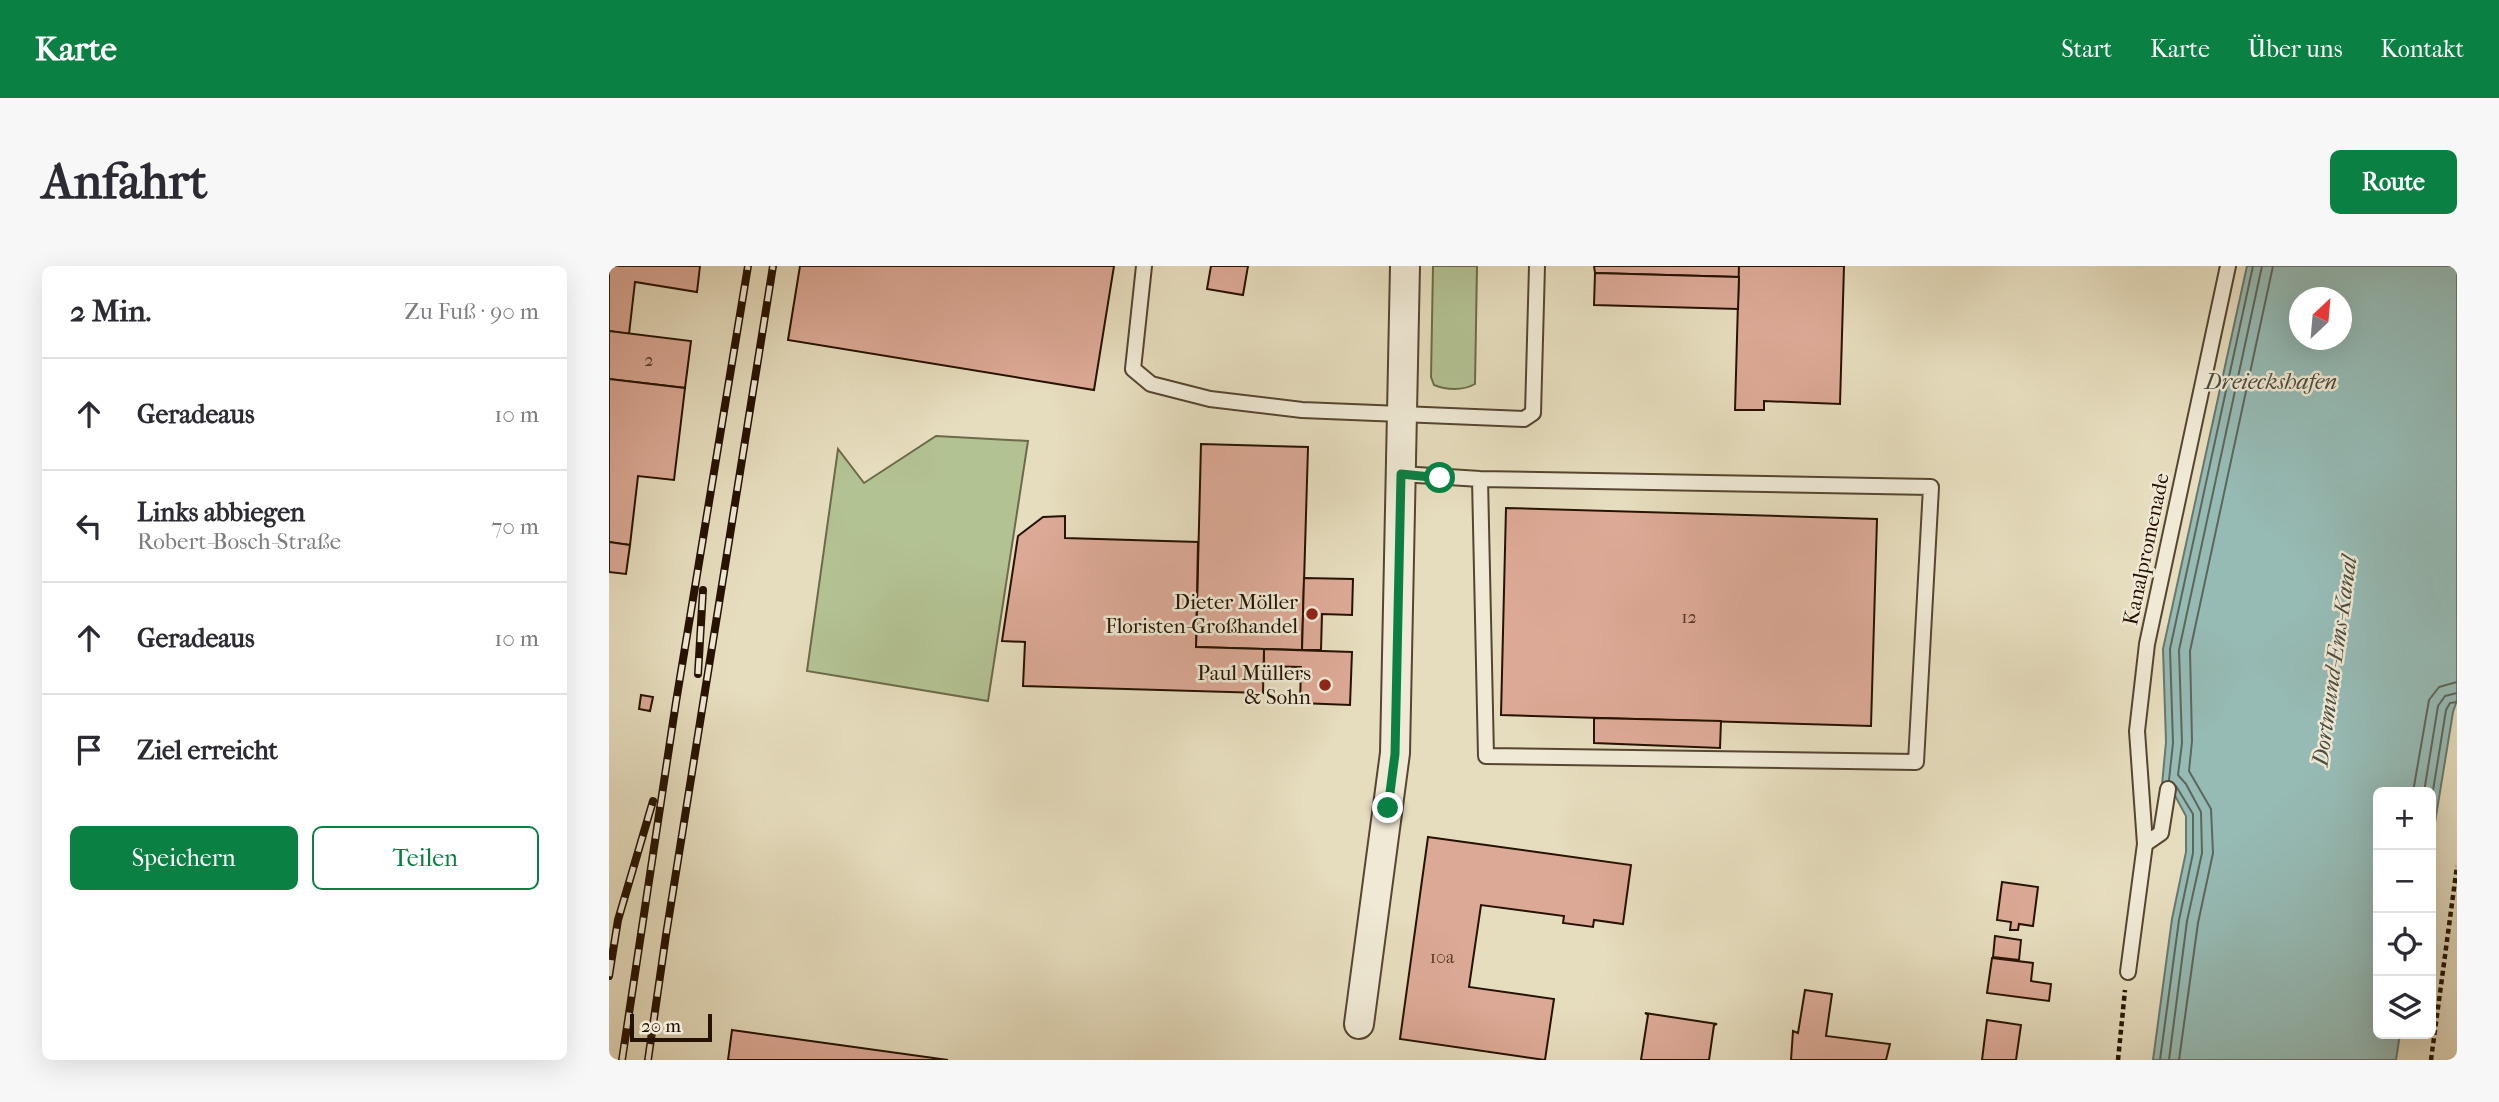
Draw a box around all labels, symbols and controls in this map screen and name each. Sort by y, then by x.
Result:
text: Karte [35,30,117,69]
text: Start [2061,35,2112,63]
text: Karte [2150,35,2210,63]
text: Über uns [2248,35,2343,63]
text: Kontakt [2381,35,2464,63]
button: Route [2330,150,2457,214]
text: Anfahrt [42,153,207,211]
north arrow [2289,287,2352,350]
text: 2 Min. [70,294,151,329]
text: Zu Fuß · 90 m [404,298,539,325]
house number: 2 [644,350,654,371]
water label: Dreieckshafen [2203,368,2337,395]
icon: ahead [70,395,108,433]
text: Geradeaus [137,399,255,430]
text: 10 m [494,401,539,428]
route start [1424,462,1455,493]
street label: Kanalpromenade [2118,471,2174,627]
text: Links abbiegen [137,497,305,528]
icon: left [70,507,108,545]
text: 70 m [491,513,539,540]
text: Robert-Bosch-Straße [137,528,341,555]
water label: Dortmund-Ems-Kanal [2306,552,2363,770]
place label: Dieter Möller Floristen-Großhandel [1105,590,1298,638]
marker: Dieter Möller Floristen-Großhandel [1304,606,1320,622]
house number: 12 [1681,607,1697,628]
icon: ahead [70,619,108,657]
text: Geradeaus [137,623,255,654]
text: 10 m [494,625,539,652]
place label: Paul Müllers & Sohn [1197,661,1311,709]
marker: Paul Müllers & Sohn [1317,677,1333,693]
icon: arrive [70,731,108,769]
text: Ziel erreicht [137,735,278,766]
map controls [2373,787,2436,1039]
button: + [2373,787,2436,850]
route end [1372,792,1403,823]
button: Speichern [70,826,298,890]
button: Teilen [312,826,539,890]
button: − [2373,850,2436,913]
button: locate [2373,913,2436,976]
house number: 10a [1430,947,1455,968]
button: layers [2373,976,2436,1039]
scale bar [630,1011,712,1043]
text: 20 m [641,1015,681,1037]

